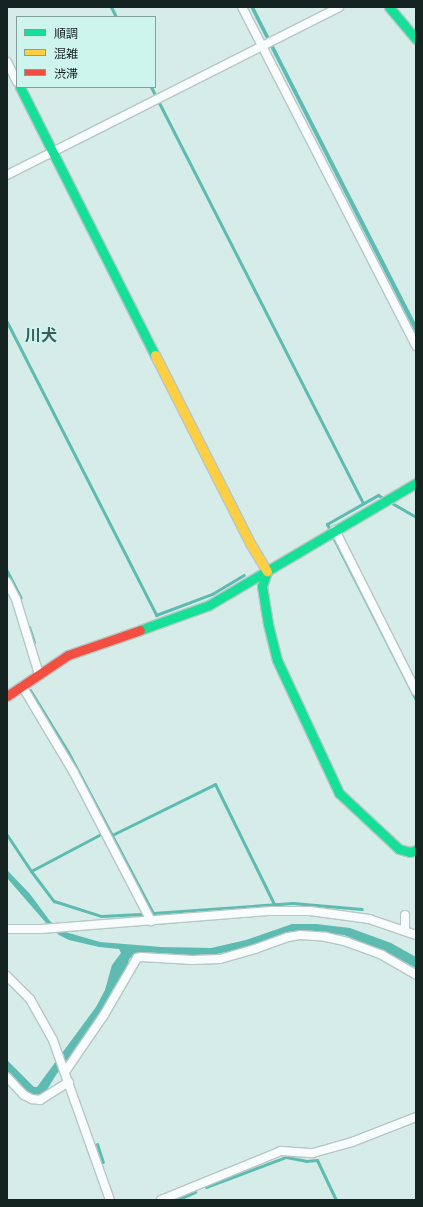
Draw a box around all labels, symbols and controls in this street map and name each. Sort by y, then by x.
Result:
legend [16,16,156,88]
text: 順調 [54,24,78,41]
text: 混雑 [54,44,78,61]
text: 渋滞 [54,64,78,81]
district label: 川犬 [25,324,57,344]

